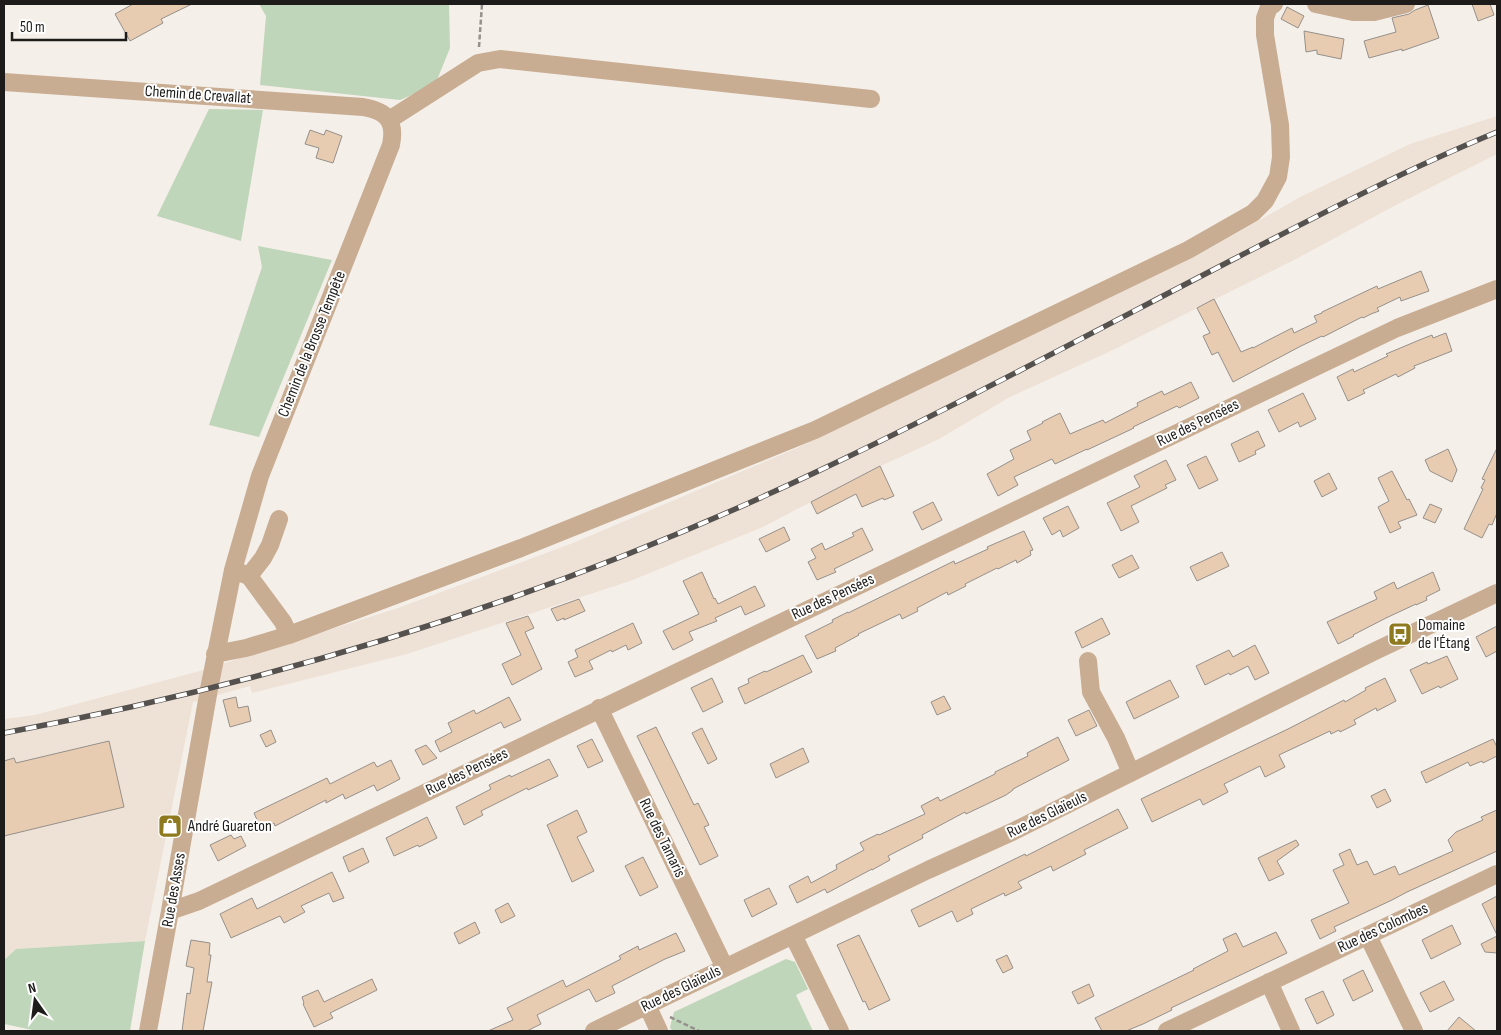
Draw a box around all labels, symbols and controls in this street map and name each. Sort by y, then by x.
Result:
scale bar [12,10,126,42]
text: 50 m [20,18,45,37]
street label: Chemin de Crevallat [144,82,252,108]
street label: Chemin de la Brosse Tempête [274,268,350,420]
street label: Rue des Pensées [1154,395,1242,451]
street label: Rue des Pensées [789,570,877,624]
place label: Domaine de l'Étang [1418,616,1470,653]
bus stop icon: Domaine de l'Étang [1387,621,1413,647]
street label: Rue des Pensées [423,744,511,800]
street label: Rue des Glaïeuls [1004,787,1090,842]
street label: Rue des Tamaris [635,795,689,881]
shop icon: André Guareton [157,813,183,839]
place label: André Guareton [187,817,272,836]
street label: Rue des Asses [158,851,190,929]
street label: Rue des Colombes [1335,899,1431,957]
street label: Rue des Glaïeuls [638,961,724,1016]
north arrow [10,975,60,1025]
text: N [26,979,38,997]

